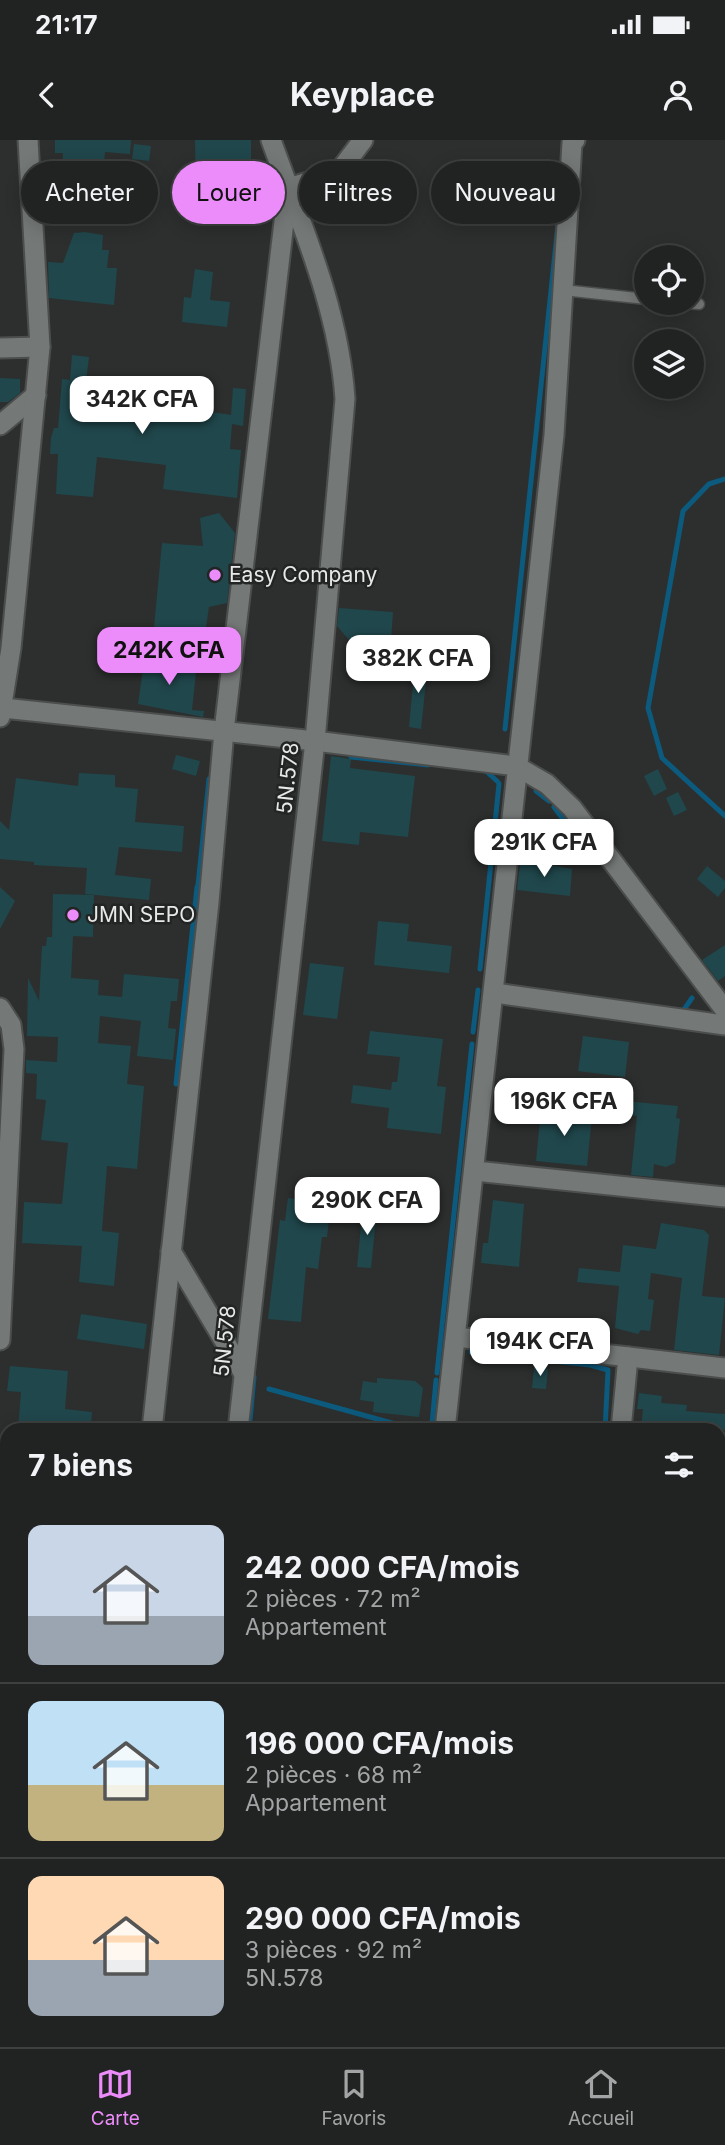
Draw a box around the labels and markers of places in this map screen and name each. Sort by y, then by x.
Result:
pin: 342K CFA [70,376,214,436]
place label: Easy Company [229,562,377,587]
marker: Easy Company [207,567,223,583]
pin: 242K CFA [97,628,241,687]
pin: 382K CFA [346,636,490,695]
pin: 291K CFA [472,820,616,879]
place label: JMN SEPO [87,902,195,927]
marker: JMN SEPO [65,907,81,923]
pin: 196K CFA [492,1079,636,1138]
pin: 290K CFA [295,1178,439,1237]
pin: 194K CFA [468,1318,612,1378]

